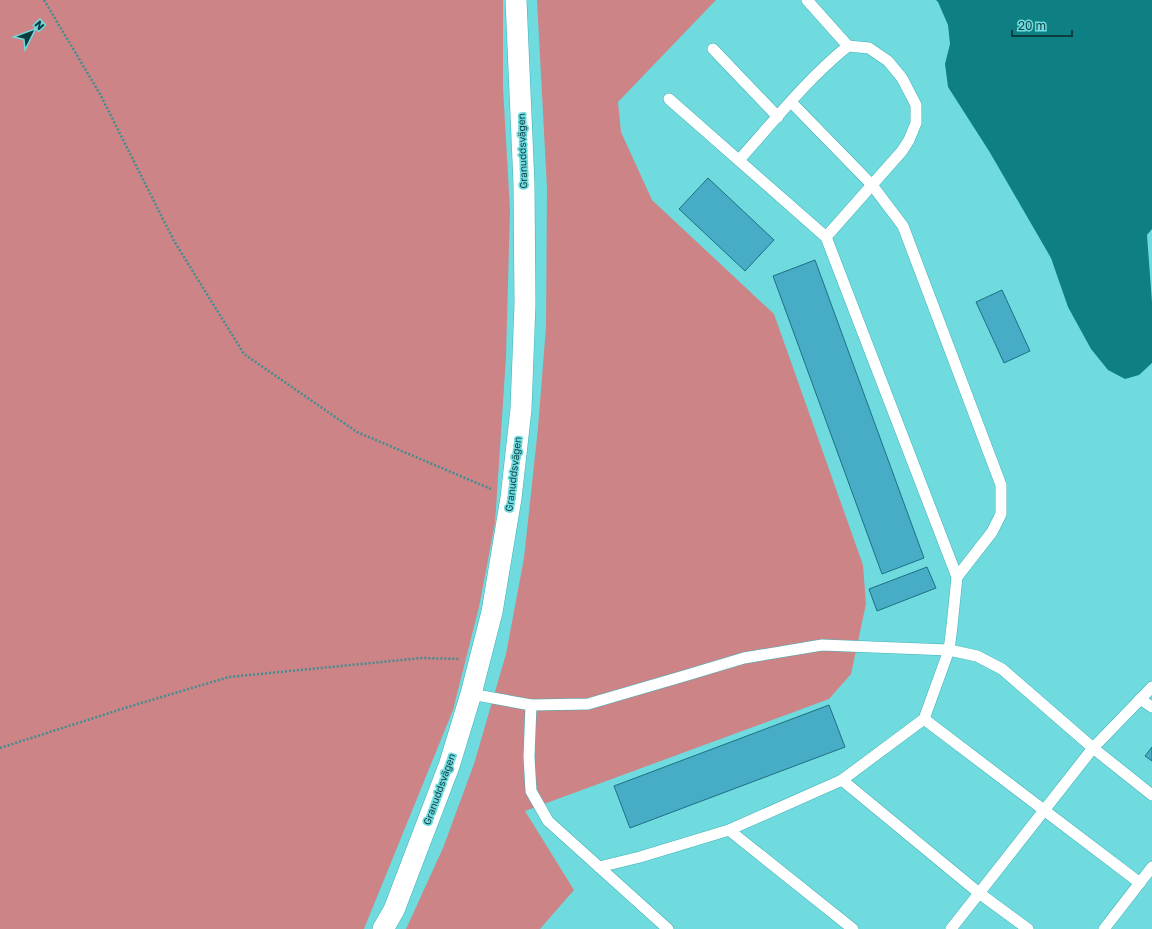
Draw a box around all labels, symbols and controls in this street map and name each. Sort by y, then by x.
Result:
north arrow [12,12,52,52]
scale bar [1012,12,1072,38]
text: N [32,18,47,32]
text: 20 m [1018,18,1046,33]
street label: Granuddsvägen [515,113,529,189]
street label: Granuddsvägen [502,436,524,512]
street label: Granuddsvägen [420,751,458,827]

